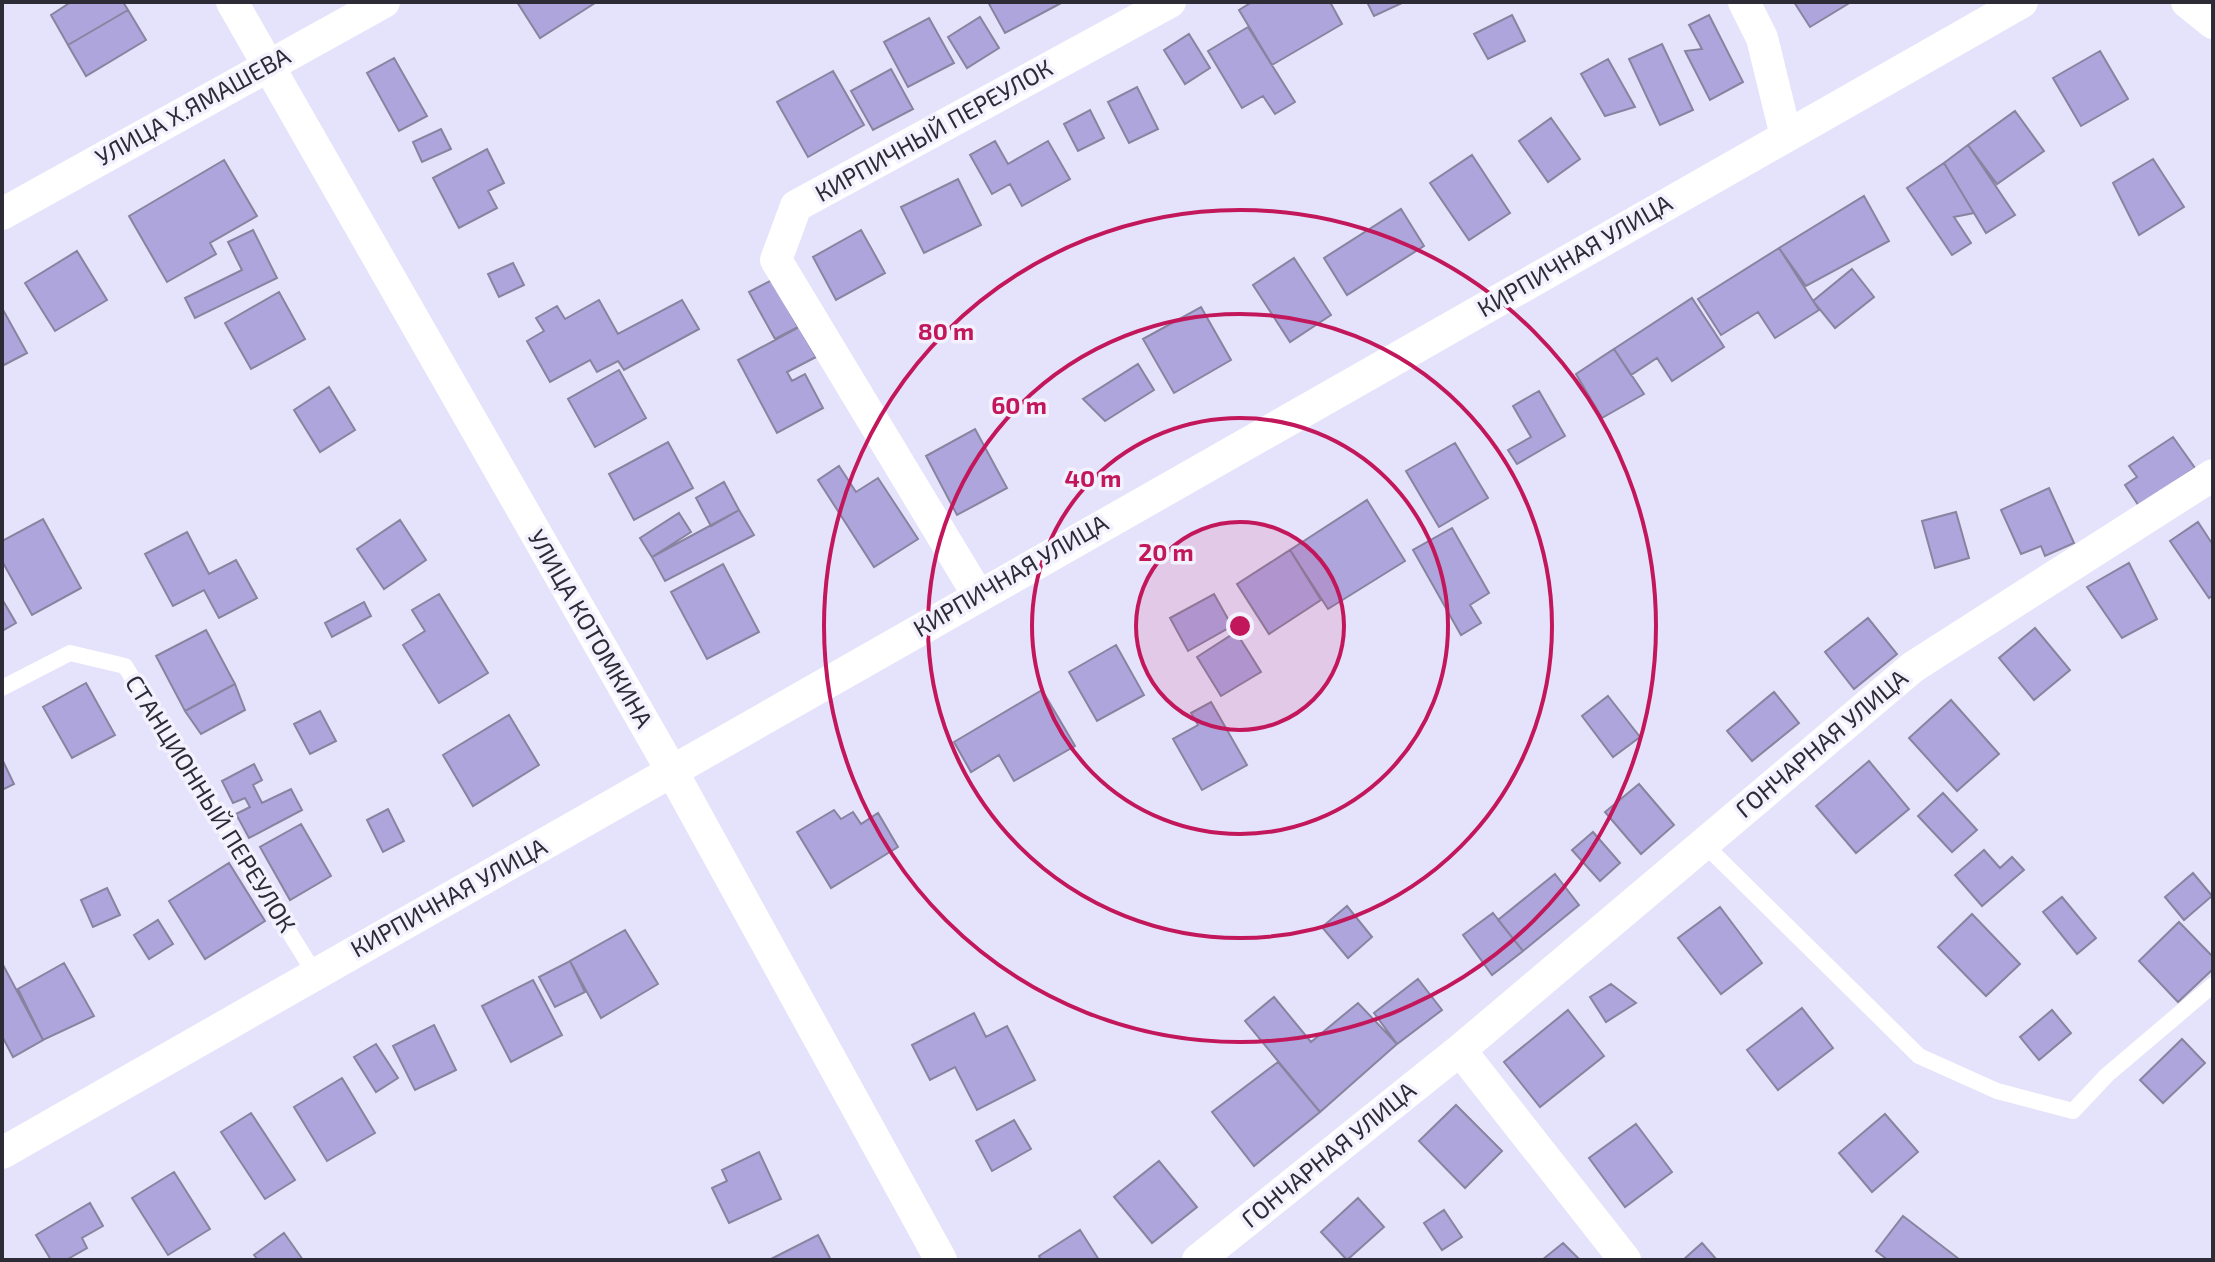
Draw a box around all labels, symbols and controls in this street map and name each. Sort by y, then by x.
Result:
street label: УЛИЦА Х.ЯМАШЕВА [90,40,295,171]
street label: КИРПИЧНЫЙ ПЕРЕУЛОК [810,52,1057,207]
street label: КИРПИЧНАЯ УЛИЦА [1472,187,1677,322]
text: 80 m [918,316,974,345]
text: 60 m [991,390,1047,419]
text: 40 m [1065,463,1121,492]
street label: КИРПИЧНАЯ УЛИЦА [908,507,1113,642]
street label: УЛИЦА КОТОМКИНА [523,524,660,733]
text: 20 m [1138,537,1194,566]
centre of rings [1226,612,1254,640]
street label: ГОНЧАРНАЯ УЛИЦА [1729,662,1913,823]
street label: СТАНЦИОННЫЙ ПЕРЕУЛОК [120,669,302,937]
street label: КИРПИЧНАЯ УЛИЦА [345,831,552,963]
street label: ГОНЧАРНАЯ УЛИЦА [1235,1075,1421,1233]

